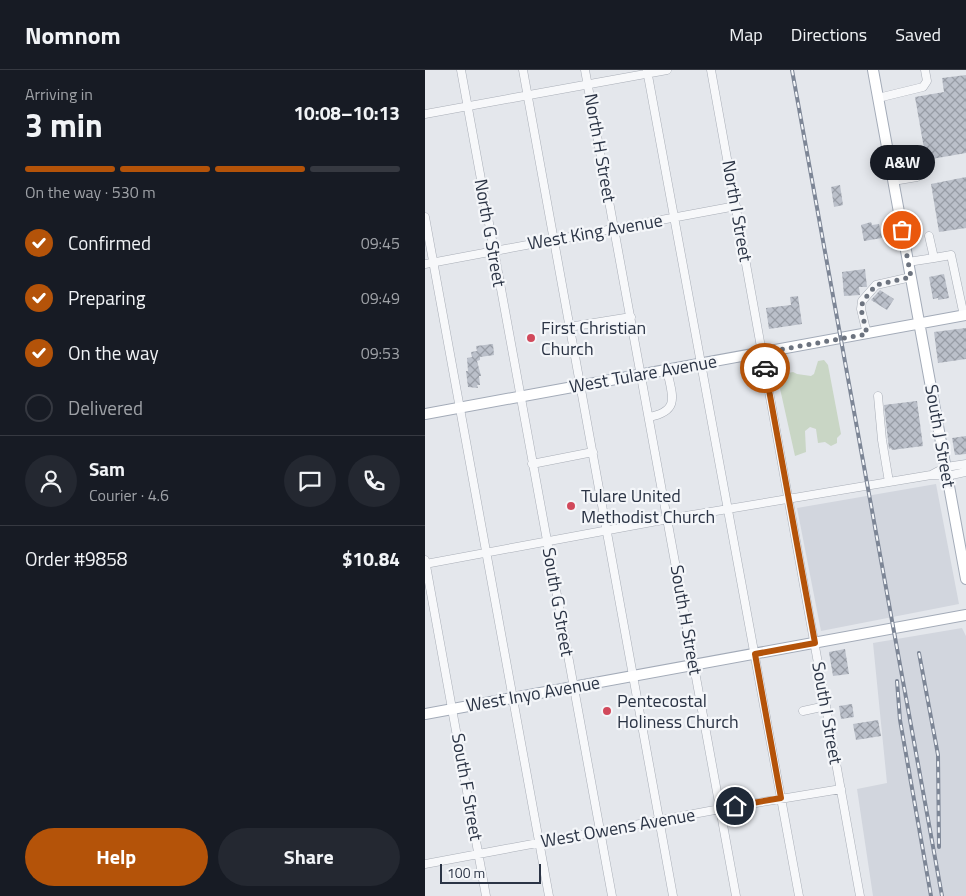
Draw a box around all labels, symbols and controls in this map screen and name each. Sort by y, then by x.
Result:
text: Nomnom [25,17,121,53]
text: Map [729,21,763,48]
text: Directions [791,21,867,48]
text: Saved [895,21,941,48]
text: Arriving in [25,82,93,106]
street label: North H Street [578,91,623,205]
text: 10:08–10:13 [293,98,400,127]
text: 3 min [25,101,103,149]
callout: A&W [869,145,935,180]
text: A&W [885,150,920,174]
street label: North I Street [715,158,760,264]
street label: North G Street [468,177,513,290]
text: On the way · 530 m [25,180,156,204]
street label: West King Avenue [525,206,665,257]
pin [881,209,923,251]
icon: bag [888,216,916,244]
text: Confirmed [68,228,151,257]
icon: check [25,229,53,257]
text: 09:45 [361,231,400,255]
text: Preparing [68,283,145,312]
icon: check [25,284,53,312]
text: 09:49 [361,286,400,310]
place label: First Christian Church [541,314,646,362]
marker: First Christian Church [525,332,537,344]
text: On the way [68,338,159,367]
icon: check [25,339,53,367]
text: 09:53 [361,341,400,365]
courier [740,343,790,393]
street label: West Tulare Avenue [567,347,719,400]
icon: car [751,354,779,382]
street label: South J Street [918,382,963,490]
text: Delivered [68,393,143,422]
text: Sam [89,454,125,483]
button: person [25,455,77,507]
button: chat [284,455,336,507]
button: phone [348,455,400,507]
place label: Tulare United Methodist Church [581,482,715,530]
text: Courier · 4.6 [89,483,169,507]
marker: Tulare United Methodist Church [565,500,577,512]
text: Order #9858 [25,544,127,573]
text: $10.84 [342,544,400,573]
street label: South G Street [536,545,581,659]
street label: South H Street [664,563,710,678]
street label: South I Street [805,660,850,767]
street label: West Inyo Avenue [464,668,602,719]
place label: Pentecostal Holiness Church [617,687,739,735]
marker: Pentecostal Holiness Church [601,705,613,717]
street label: South F Street [445,731,490,843]
pin [714,785,756,827]
icon: home [721,792,749,820]
street label: West Owens Avenue [539,801,697,854]
button: Help [25,828,208,886]
button: Share [218,828,400,886]
scale bar [440,861,541,884]
text: 100 m [447,862,485,883]

